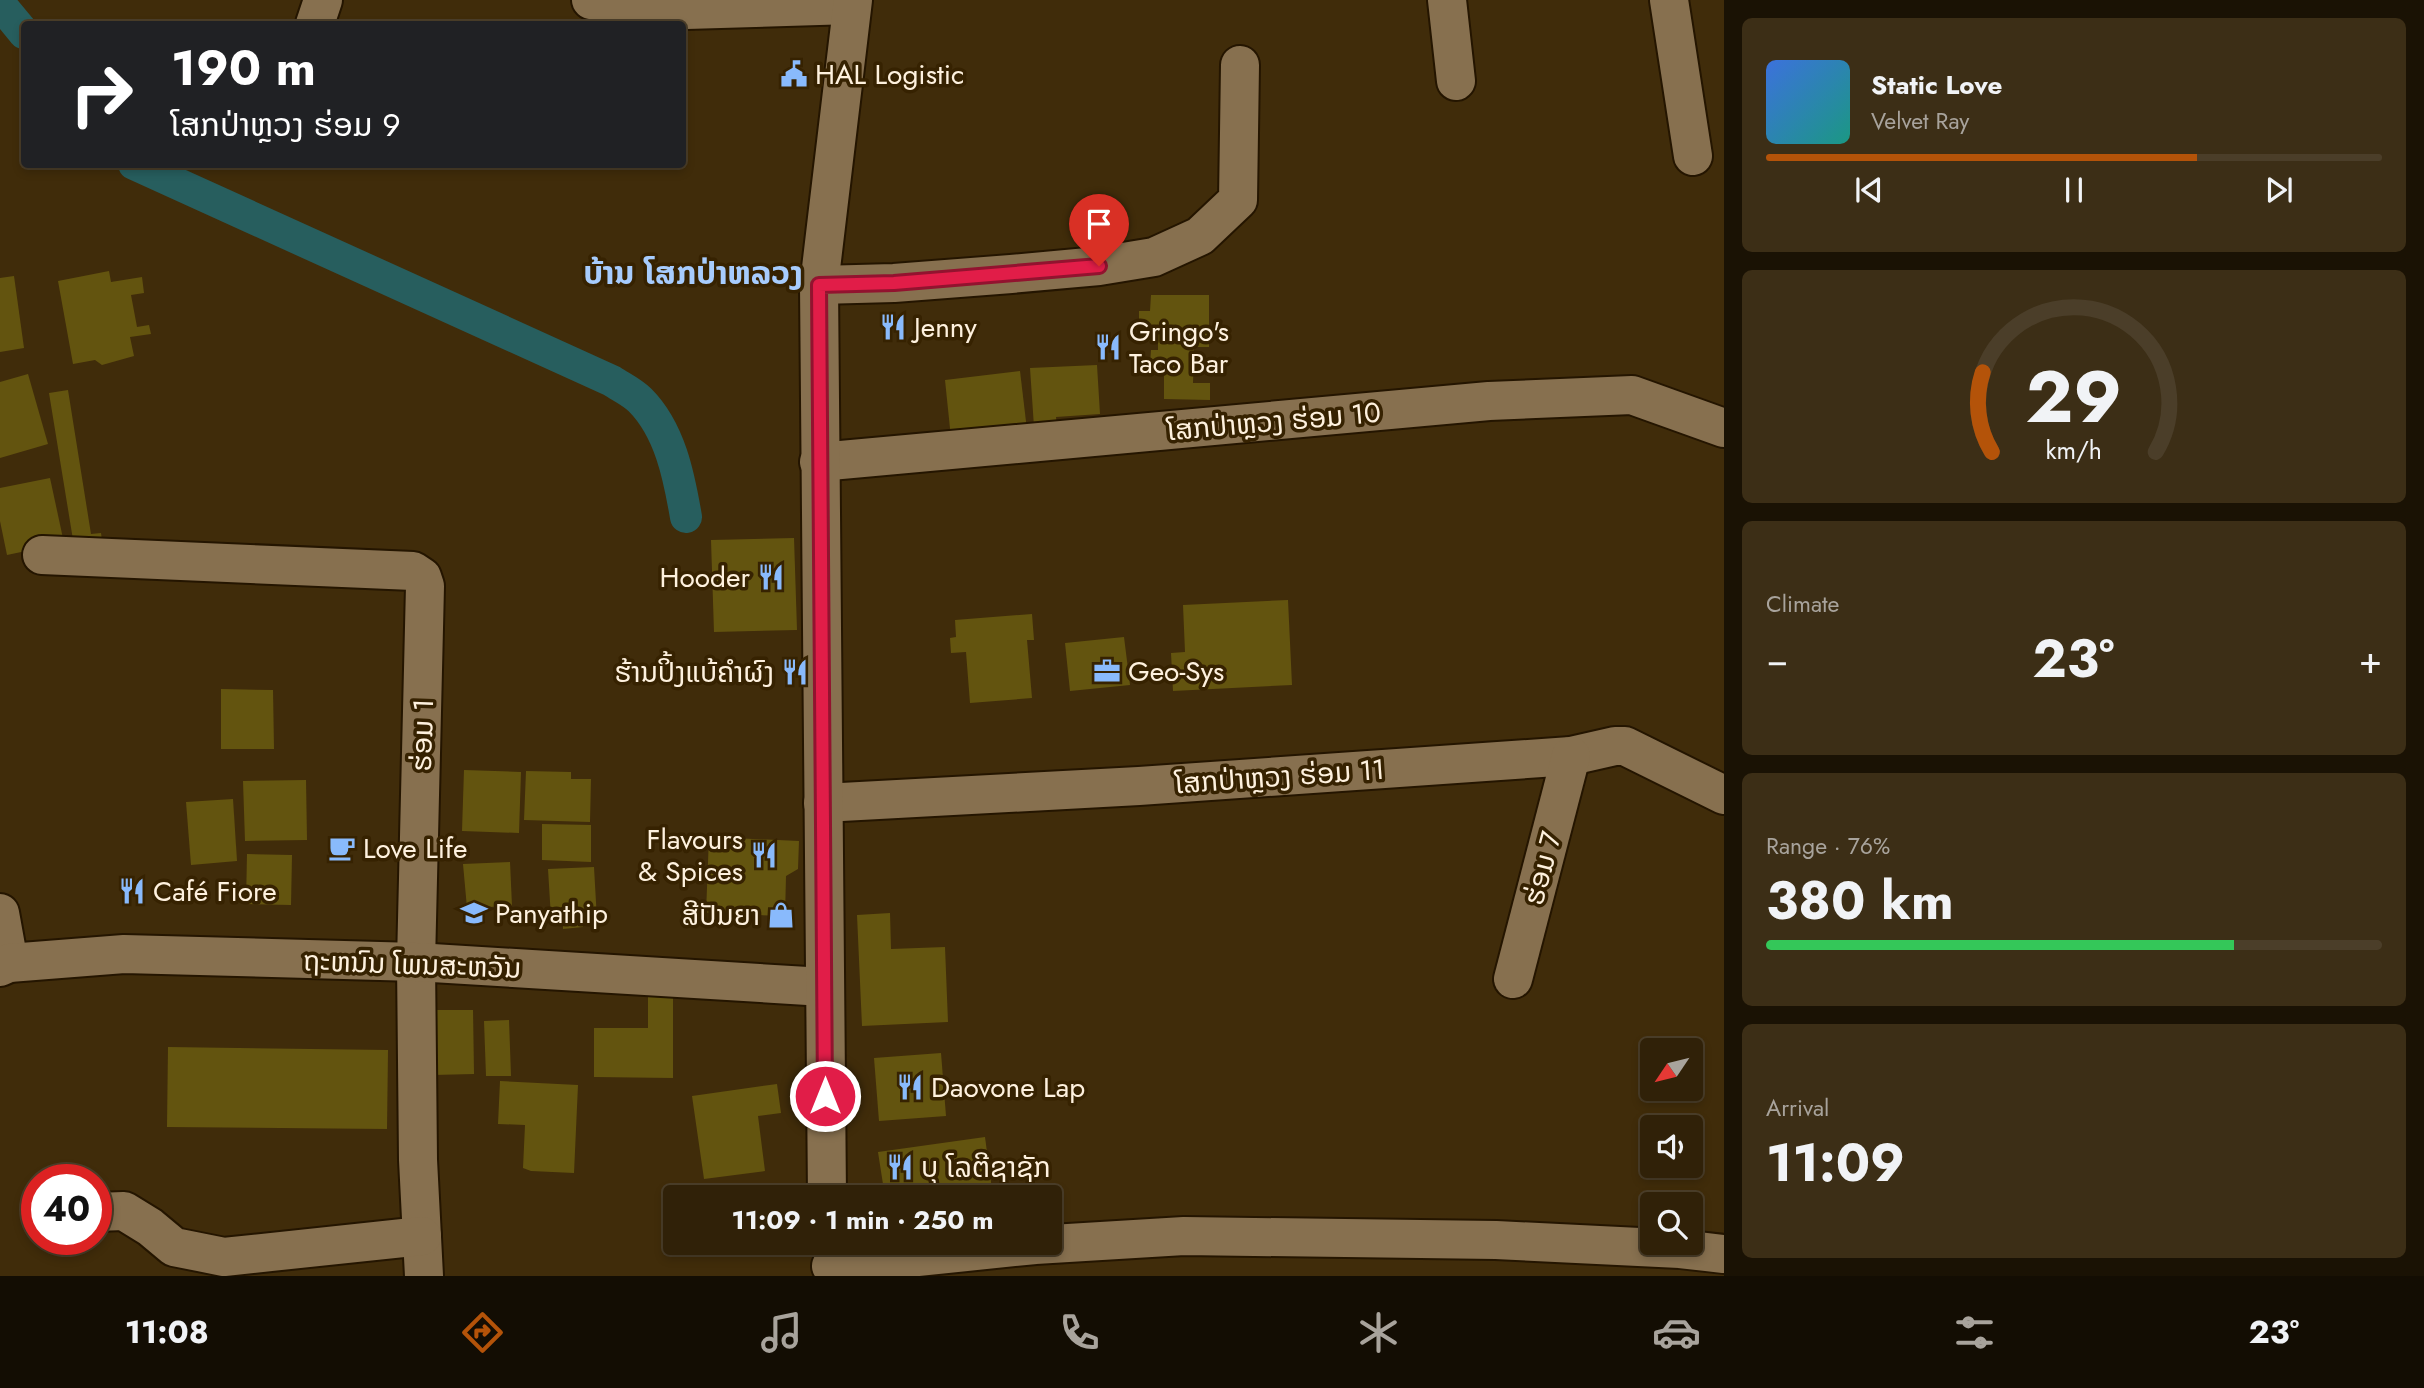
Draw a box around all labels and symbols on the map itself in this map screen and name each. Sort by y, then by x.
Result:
place label: HAL Logistic [815,54,964,95]
public building icon: HAL Logistic [779,59,809,89]
pin [1069,194,1129,266]
district label: ບ້ານ ໂສກປ່າຫລວງ [583,250,803,296]
place label: Jenny [910,307,977,348]
place label: Gringo's Taco Bar [1129,311,1229,384]
restaurant icon: Jenny [878,312,908,342]
restaurant icon: Gringo's Taco Bar [1093,332,1123,362]
street label: ໂສກປ່າຫຼວງ ຮ່ອມ 10 [1165,392,1383,451]
place label: Hooder [659,557,750,598]
restaurant icon: Hooder [756,562,786,592]
place label: ຮ້ານປິ້ງແບ້ຄຳຜົງ [614,651,774,693]
place label: Geo-Sys [1128,651,1224,692]
office icon: Geo-Sys [1092,656,1122,686]
restaurant icon: ຮ້ານປິ້ງແບ້ຄຳຜົງ [780,657,810,687]
street label: ຮ່ອມ 1 [401,698,444,772]
street label: ໂສກປ່າຫຼວງ ຮ່ອມ 11 [1173,749,1386,804]
place label: Flavours & Spices [638,819,743,892]
street label: ຮ່ອມ 7 [1513,826,1572,910]
place label: Love Life [363,828,468,869]
cafe icon: Love Life [327,833,357,863]
restaurant icon: Flavours & Spices [749,840,779,870]
place label: Café Fiore [153,871,277,912]
restaurant icon: Café Fiore [117,876,147,906]
place label: Panyathip [495,893,608,934]
place label: ສີປັນຍາ [682,895,760,936]
school or university icon: Panyathip [459,898,489,928]
shop icon: ສີປັນຍາ [766,900,796,930]
street label: ຖະຫນົນ ໂພນສະຫວັນ [302,940,522,989]
north arrow [1640,1038,1703,1101]
position arrow [788,1059,862,1133]
place label: Daovone Lap [931,1067,1085,1108]
restaurant icon: Daovone Lap [895,1072,925,1102]
place label: ບຸ ໂລຕີຊາຊັກ [921,1147,1051,1188]
restaurant icon: ບຸ ໂລຕີຊາຊັກ [885,1152,915,1182]
speed limit sign: 40 [21,1164,112,1255]

